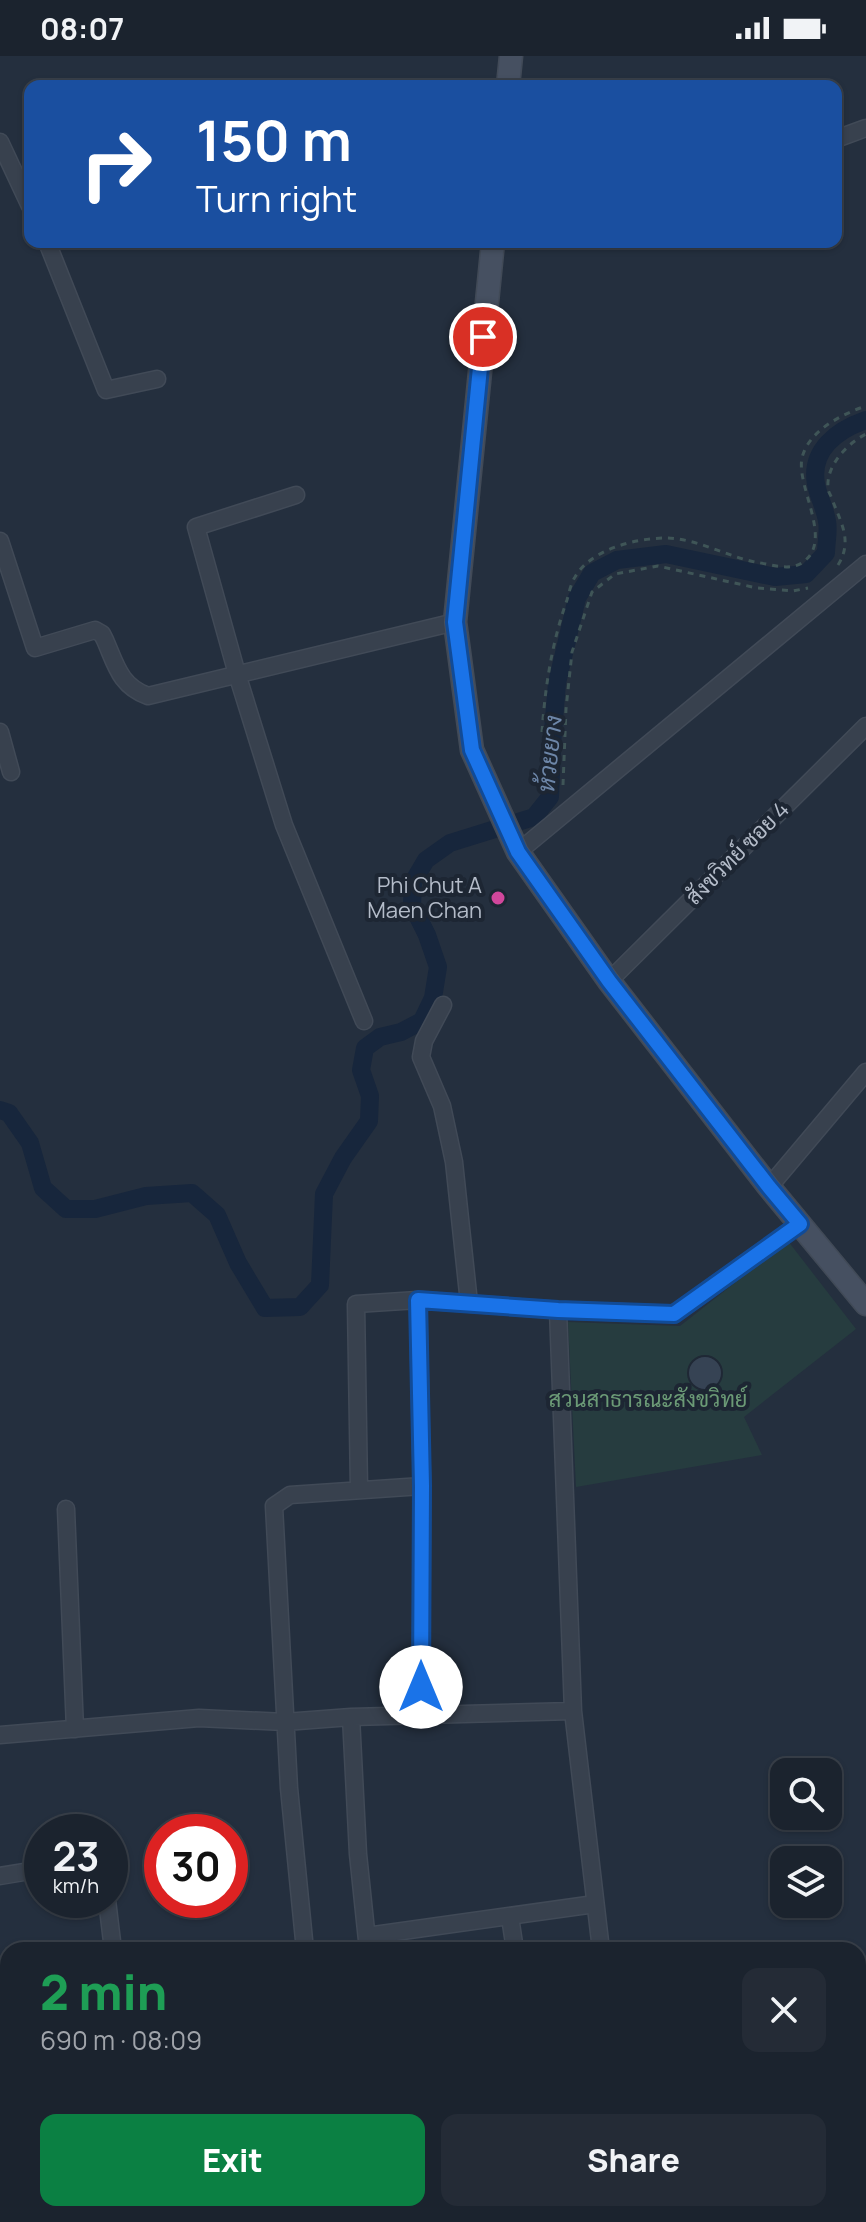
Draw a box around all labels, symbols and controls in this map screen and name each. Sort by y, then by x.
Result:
text: 08:07 [40,8,124,49]
text: 150 m [196,101,352,178]
icon: right [64,112,168,216]
text: Turn right [196,174,357,223]
pin [449,303,517,371]
icon: arrive [461,315,505,359]
water label: ห้วยยาง [528,713,569,794]
street label: สังขวิทย์ ซอย 4 [679,795,795,911]
place label: Phi Chut A Maen Chan [367,870,482,925]
marker: Phi Chut A Maen Chan [489,889,507,907]
park label: สวนสาธารณะสังขวิทย์ [549,1384,747,1414]
position arrow [379,1645,463,1729]
map controls [770,1758,842,1918]
button: search [770,1758,842,1830]
speed limit sign: 30 [144,1814,248,1918]
text: 23 [52,1828,100,1883]
button: layers [770,1846,842,1918]
text: km/h [53,1872,99,1899]
text: 2 min [40,1959,167,2024]
button: close [742,1968,826,2052]
text: 690 m · 08:09 [40,2022,202,2058]
button: Exit [40,2114,425,2206]
button: Share [441,2114,826,2206]

